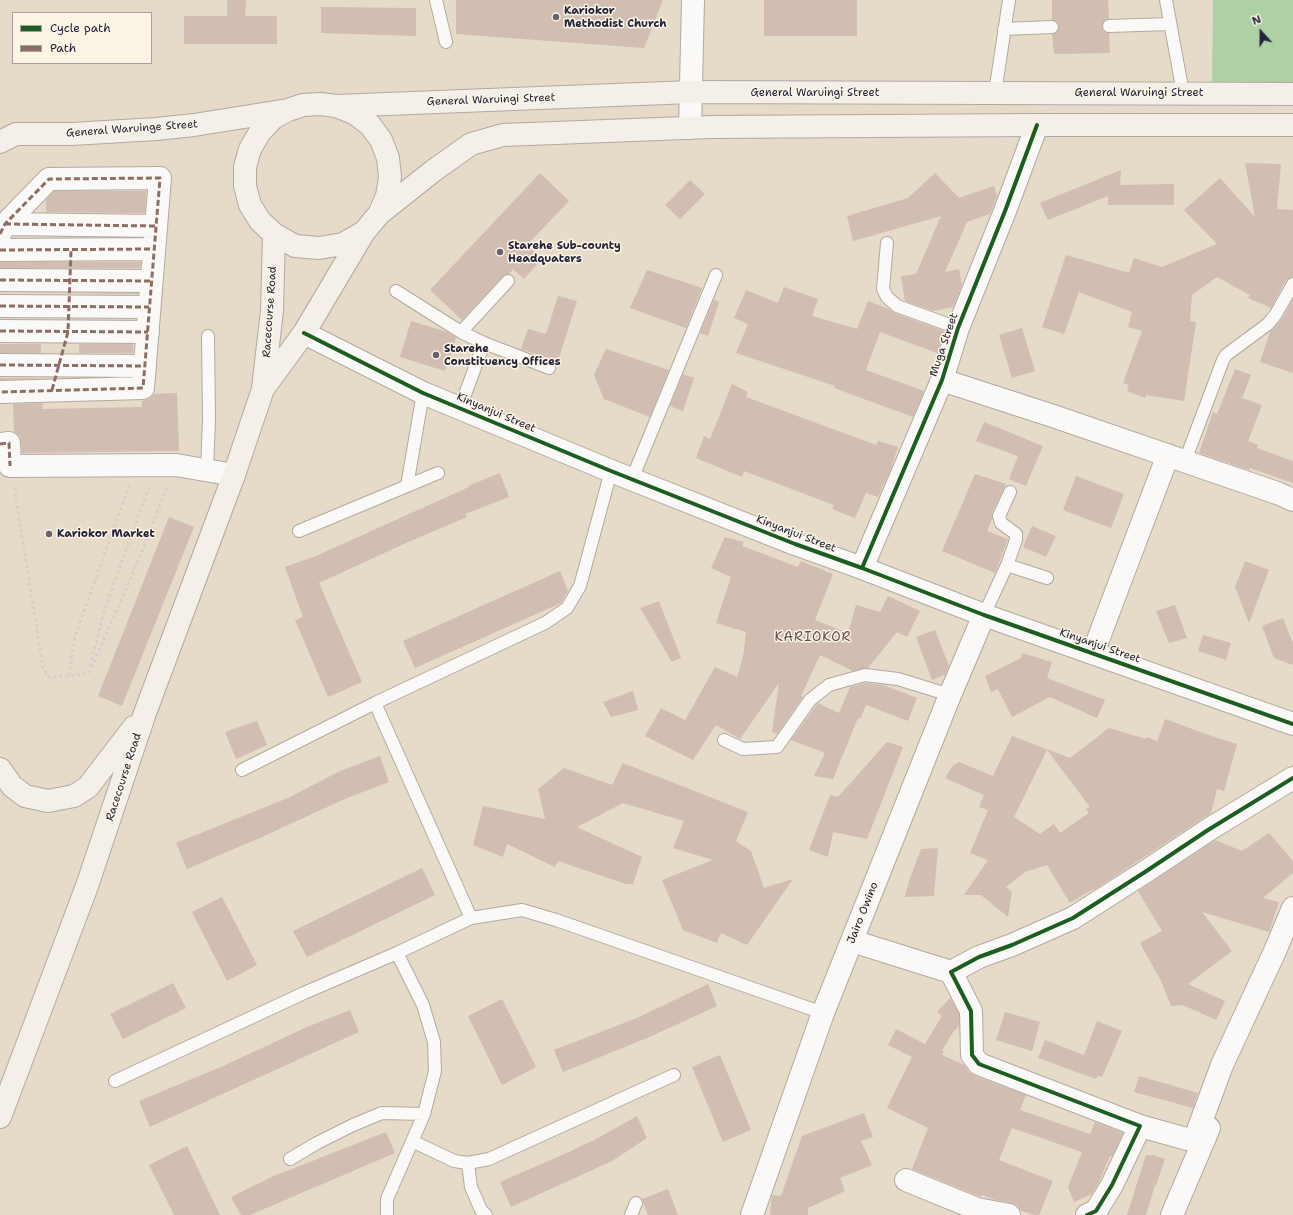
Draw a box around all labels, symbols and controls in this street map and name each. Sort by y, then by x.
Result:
place label: Kariokor Methodist Church [564,4,667,30]
legend [12,12,152,64]
marker: Kariokor Methodist Church [551,12,561,22]
north arrow [1241,12,1281,52]
text: N [1250,12,1263,29]
text: Cycle path [50,20,111,36]
text: Path [50,40,76,56]
street label: General Waruingi Street [751,86,879,100]
street label: General Waruingi Street [1075,86,1203,100]
street label: General Waruingi Street [426,91,556,109]
street label: General Waruinge Street [66,118,198,140]
place label: Starehe Sub-county Headquaters [508,239,621,265]
marker: Starehe Sub-county Headquaters [495,247,505,257]
street label: Racecourse Road [260,266,280,358]
street label: Muga Street [927,311,961,379]
place label: Starehe Constituency Offices [444,342,561,368]
marker: Starehe Constituency Offices [431,350,441,360]
street label: Kinyanjui Street [454,390,538,436]
street label: Kinyanjui Street [754,513,838,555]
place label: Kariokor Market [57,527,155,541]
marker: Kariokor Market [44,529,54,539]
street label: Kinyanjui Street [1058,626,1142,666]
district label: KARIOKOR [775,630,851,646]
street label: Racecourse Road [104,731,144,823]
street label: Jairo Owino [845,880,881,946]

